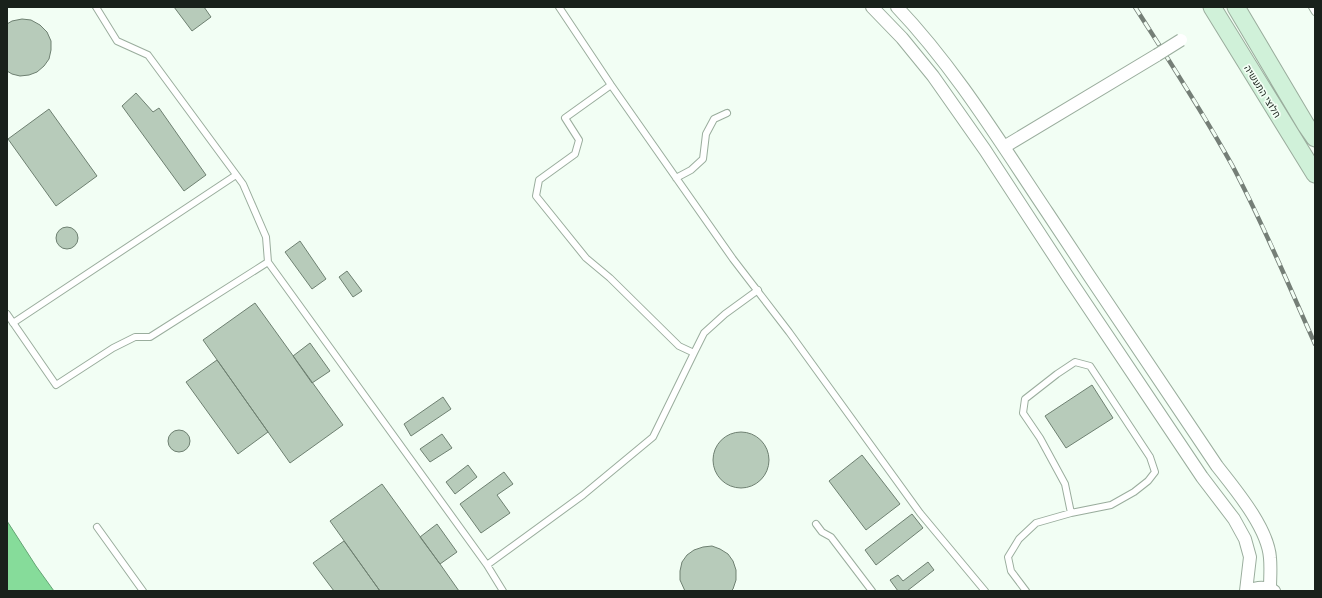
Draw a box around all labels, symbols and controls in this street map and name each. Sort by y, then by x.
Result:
street label: חלוצי התעשיה [1241,63,1283,120]

